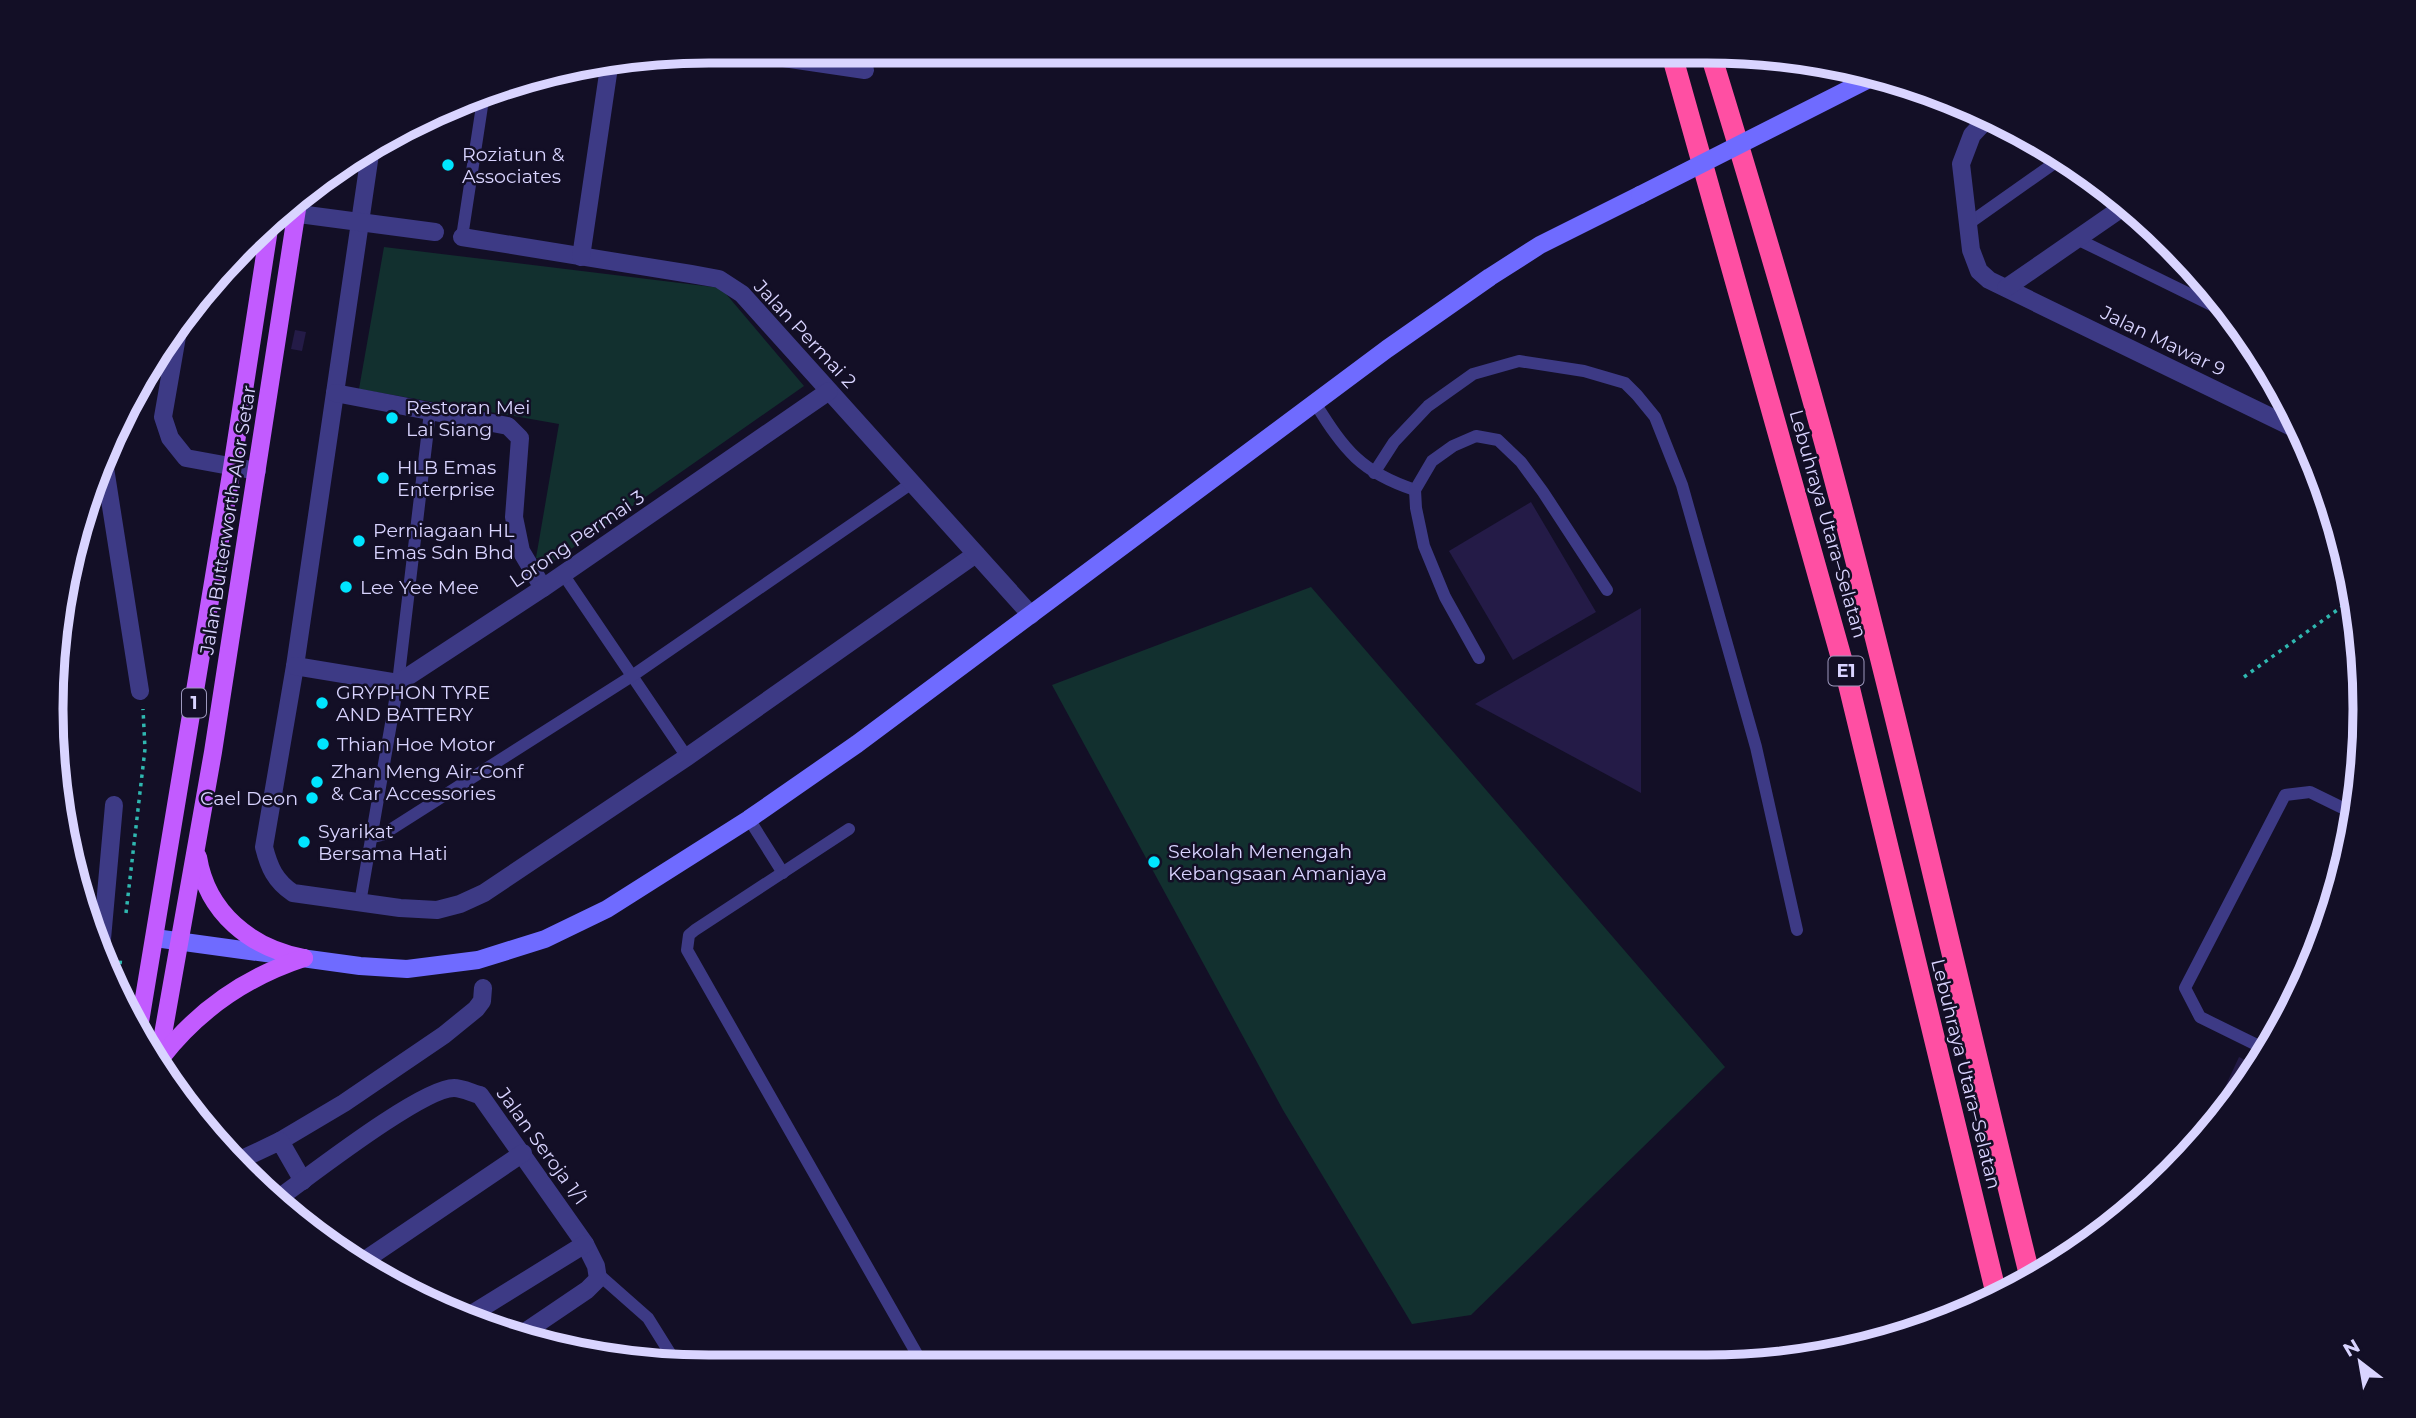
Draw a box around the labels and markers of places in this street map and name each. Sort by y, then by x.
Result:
place label: Roziatun & Associates [462,143,565,188]
marker: Roziatun & Associates [440,157,456,173]
place label: Restoran Mei Lai Siang [406,396,530,441]
marker: Restoran Mei Lai Siang [384,410,400,426]
place label: HLB Emas Enterprise [397,456,496,501]
marker: HLB Emas Enterprise [375,470,391,486]
place label: Perniagaan HL Emas Sdn Bhd [373,519,515,564]
marker: Perniagaan HL Emas Sdn Bhd [351,533,367,549]
place label: Lee Yee Mee [360,576,479,599]
marker: Lee Yee Mee [338,579,354,595]
place label: GRYPHON TYRE AND BATTERY [336,681,490,726]
marker: GRYPHON TYRE AND BATTERY [314,695,330,711]
place label: Thian Hoe Motor [337,733,496,756]
marker: Thian Hoe Motor [315,736,331,752]
place label: Zhan Meng Air-Conf & Car Accessories [331,760,525,805]
marker: Zhan Meng Air-Conf & Car Accessories [309,774,325,790]
place label: Cael Deon [200,787,298,810]
marker: Cael Deon [304,790,320,806]
place label: Syarikat Bersama Hati [318,820,448,865]
marker: Syarikat Bersama Hati [296,834,312,850]
place label: Sekolah Menengah Kebangsaan Amanjaya [1168,840,1387,885]
marker: Sekolah Menengah Kebangsaan Amanjaya [1146,854,1162,870]

